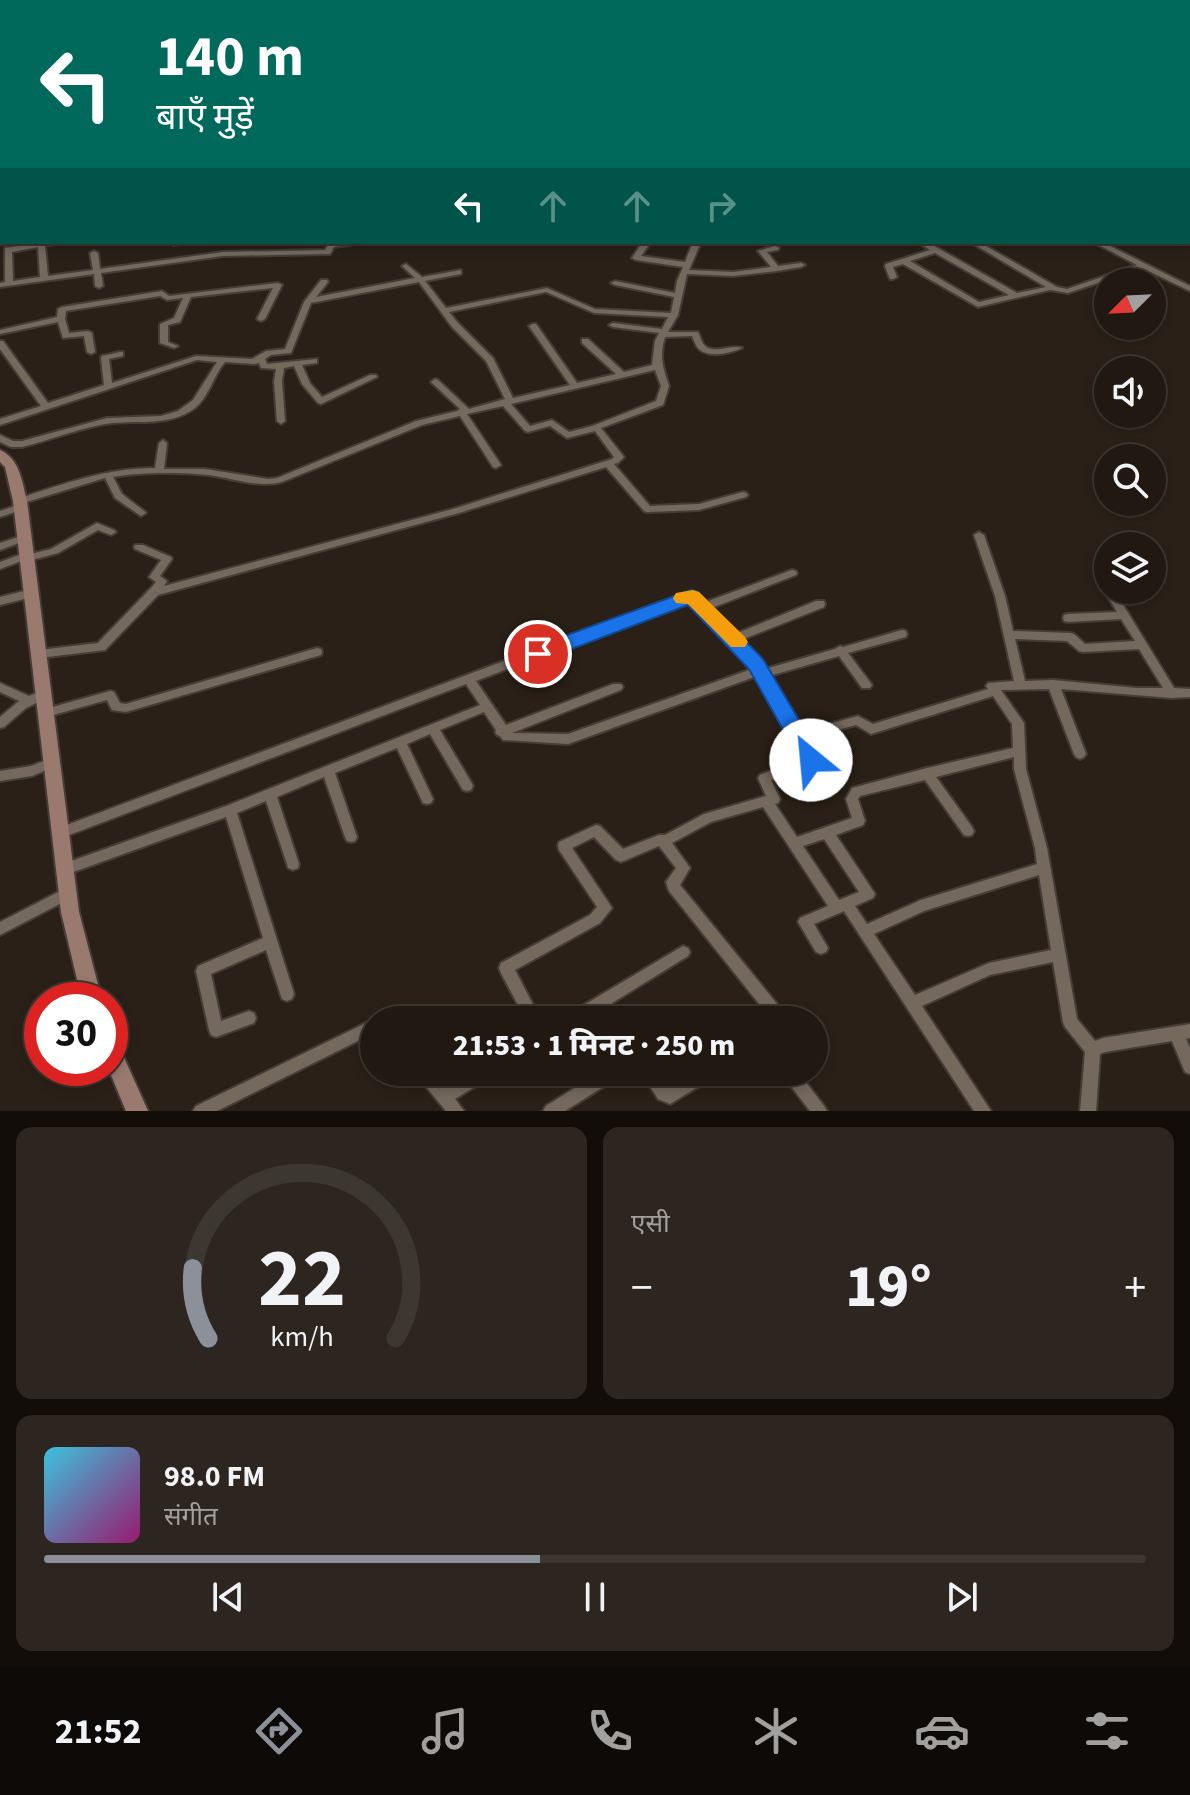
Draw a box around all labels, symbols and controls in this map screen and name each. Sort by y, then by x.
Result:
text: 140 m [156,18,304,97]
icon: left [24,32,128,136]
text: बाएँ मुड़ें [156,92,254,143]
icon: left [447,184,491,228]
icon: ahead [531,184,575,228]
icon: ahead [615,184,659,228]
icon: right [699,184,743,228]
north arrow [1094,268,1166,340]
map controls [1094,268,1166,604]
button: sound [1094,356,1166,428]
button: search [1094,444,1166,516]
button: layers [1094,532,1166,604]
pin [504,620,572,688]
icon: arrive [516,632,560,676]
position arrow [769,718,853,802]
speed limit sign: 30 [24,982,128,1086]
text: 21:53 · 1 मिनट · 250 m [453,1024,735,1067]
text: एसी [631,1205,670,1242]
text: 22 [258,1220,345,1338]
text: 19° [845,1245,932,1330]
text: − [631,1257,653,1320]
text: + [1124,1257,1146,1320]
text: km/h [270,1317,333,1357]
text: 98.0 FM [164,1455,265,1498]
text: संगीत [164,1498,218,1535]
icon: previous [206,1575,250,1619]
icon: pause [573,1575,617,1619]
icon: next [940,1575,984,1619]
icon: directions [251,1703,307,1759]
icon: music [417,1703,473,1759]
icon: phone [582,1703,638,1759]
icon: climate [748,1703,804,1759]
icon: car [914,1703,970,1759]
icon: filters [1079,1703,1135,1759]
text: 21:52 [55,1706,142,1757]

